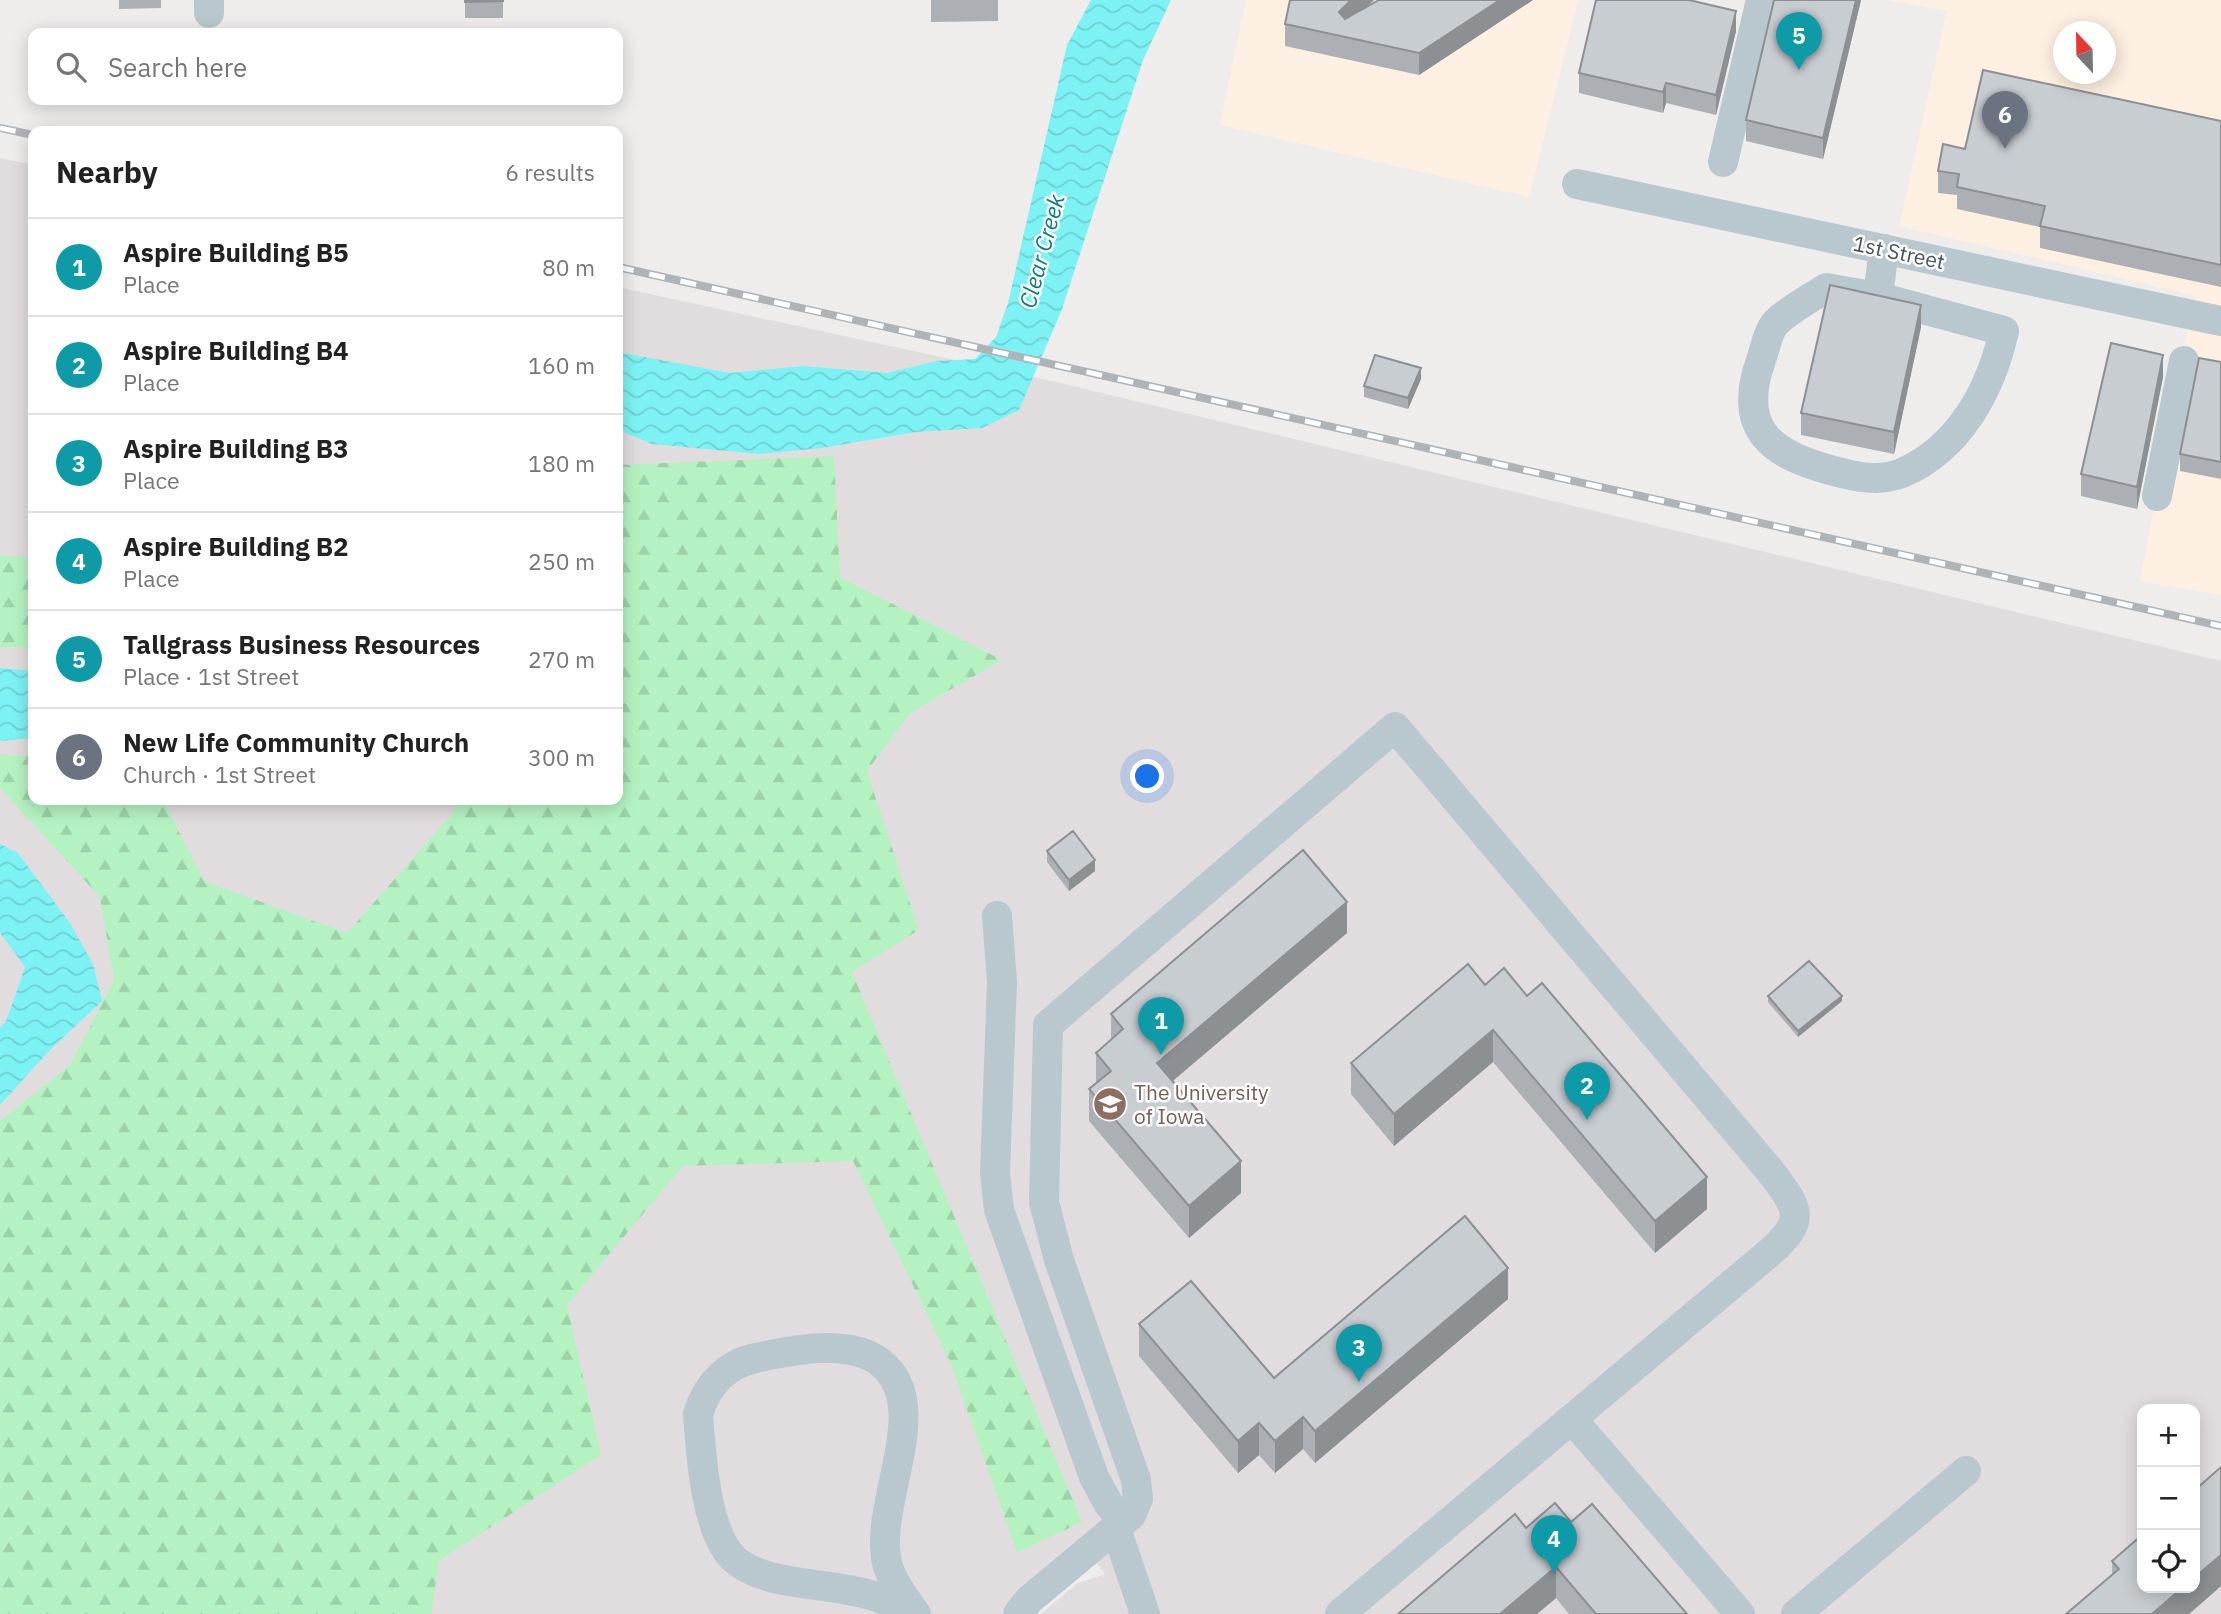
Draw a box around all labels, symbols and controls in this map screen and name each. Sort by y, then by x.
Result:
pin: 5 [1776,12,1822,70]
north arrow [2053,21,2116,84]
search box [28,28,623,105]
icon: search [52,48,90,86]
text: Search here [108,50,247,84]
pin: 6 [1982,91,2028,149]
text: Nearby [56,152,158,191]
text: 6 results [505,157,595,187]
water label: Clear Creek [1011,190,1071,311]
street label: 1st Street [1851,229,1947,275]
text: Aspire Building B5 [123,235,349,269]
text: 1 [72,252,86,282]
text: 80 m [542,252,595,282]
text: Place [123,269,180,299]
text: Aspire Building B4 [123,333,349,367]
text: 2 [72,350,86,380]
text: 160 m [528,350,595,380]
text: Place [123,367,180,397]
text: Aspire Building B3 [123,431,349,465]
text: 3 [72,448,86,478]
text: 180 m [528,448,595,478]
text: Place [123,465,180,495]
text: Aspire Building B2 [123,529,349,563]
text: 4 [72,546,86,576]
text: 250 m [528,546,595,576]
text: Place [123,563,180,593]
text: Tallgrass Business Resources [123,627,480,661]
text: 5 [72,644,86,674]
text: 270 m [528,644,595,674]
text: Place · 1st Street [123,661,299,691]
text: New Life Community Church [123,725,469,759]
text: 6 [72,742,86,772]
text: 300 m [528,742,595,772]
text: Church · 1st Street [123,759,316,789]
your location [1130,759,1164,793]
pin: 1 [1138,997,1184,1055]
pin: 2 [1564,1062,1610,1120]
place label: The University of Iowa [1134,1078,1269,1130]
school or university icon: The University of Iowa [1091,1085,1129,1123]
pin: 3 [1336,1324,1382,1382]
map controls [2137,1404,2200,1593]
button: + [2137,1404,2200,1467]
button: − [2137,1467,2200,1530]
pin: 4 [1531,1515,1577,1573]
button: locate [2137,1530,2200,1593]

